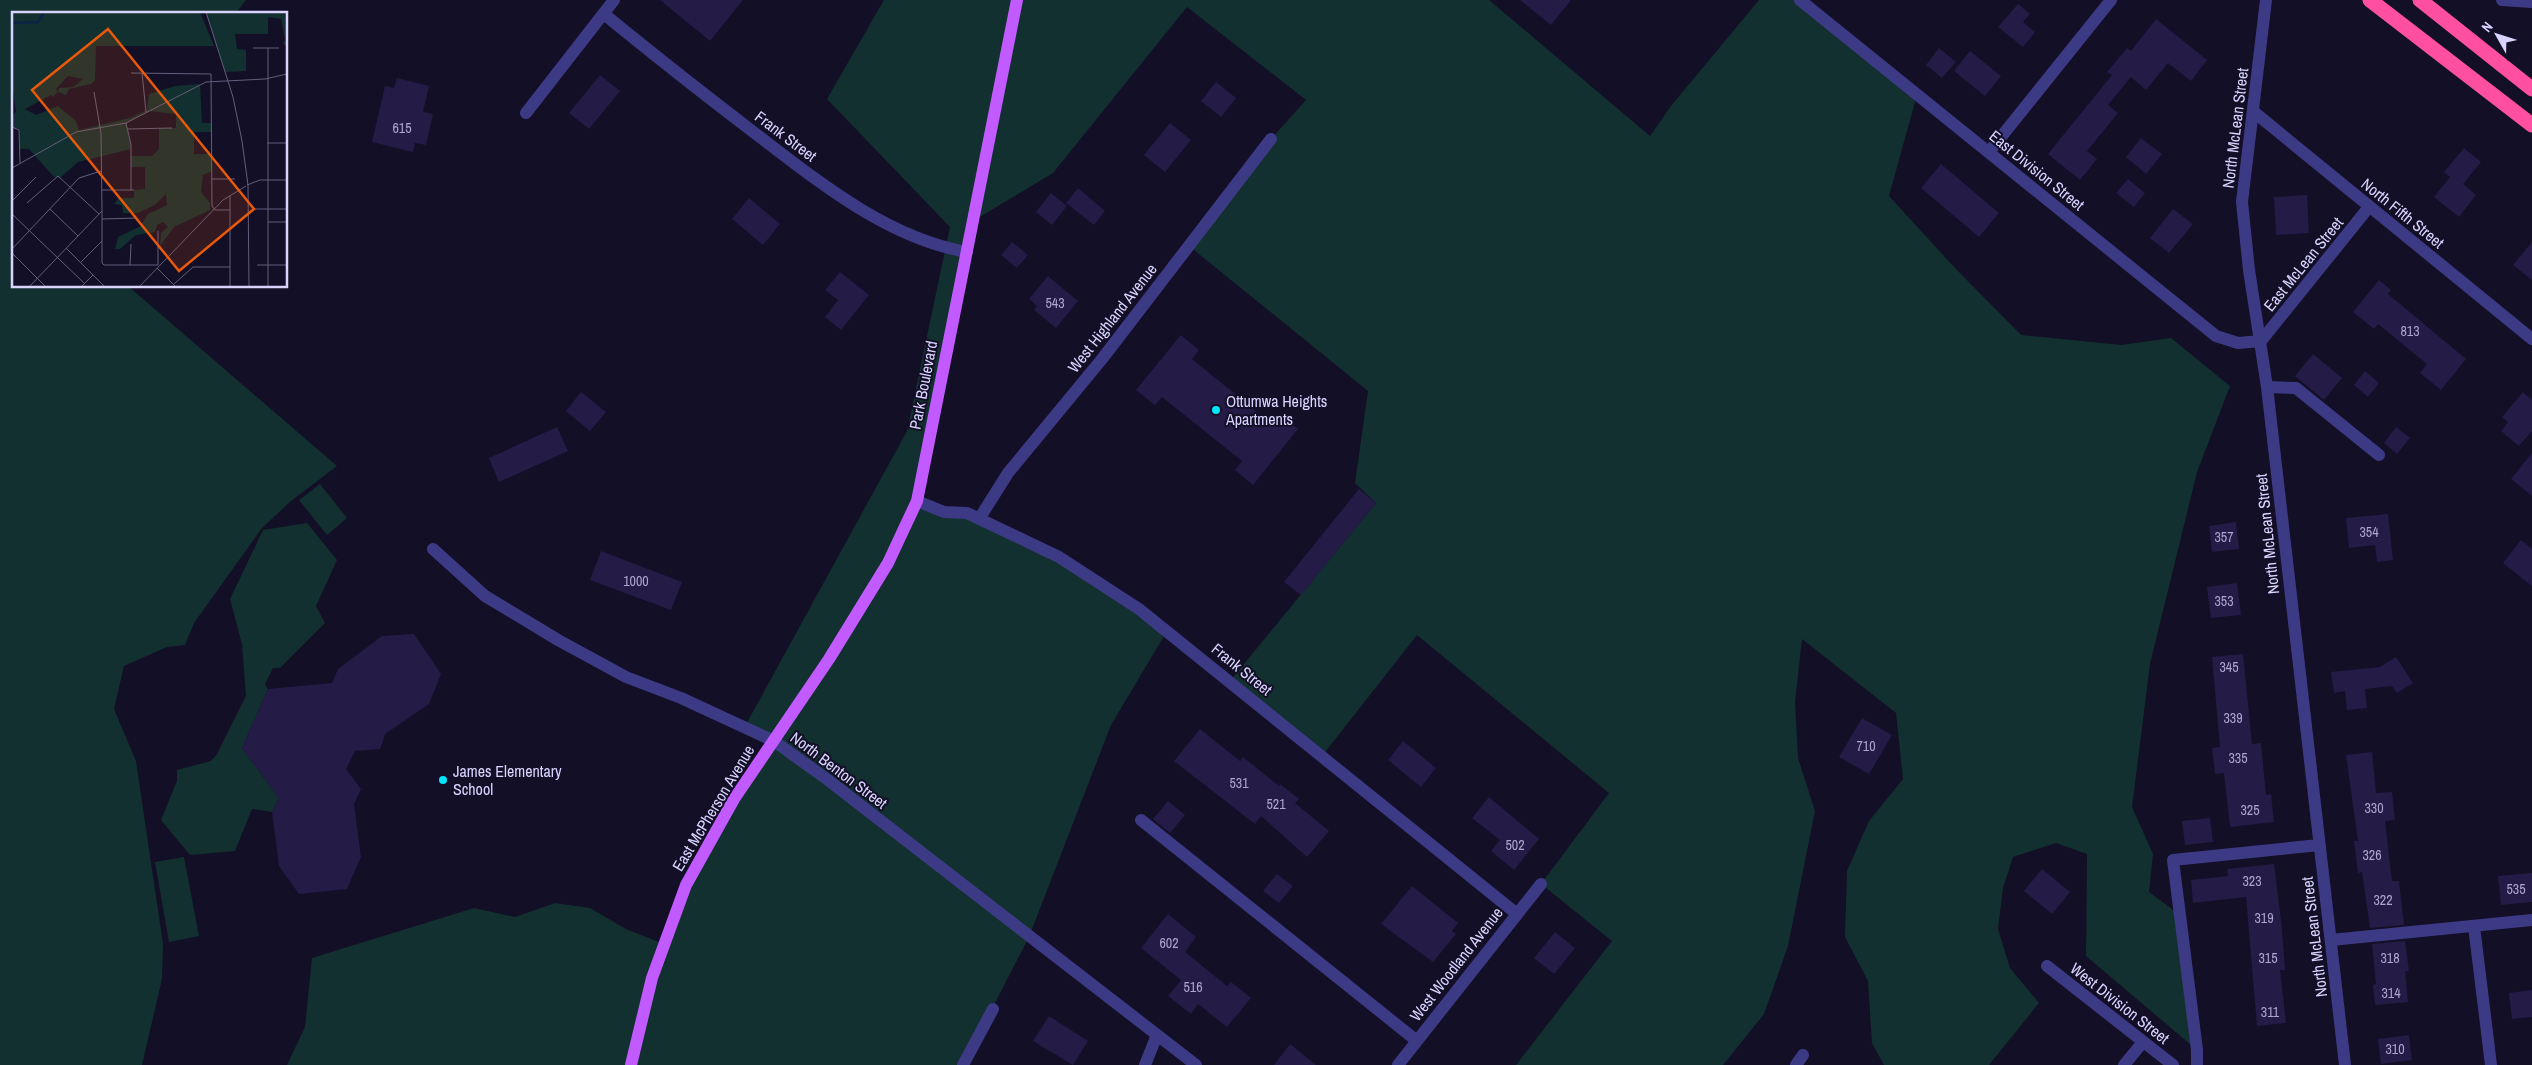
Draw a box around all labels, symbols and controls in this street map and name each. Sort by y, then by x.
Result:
north arrow [2472,10,2522,60]
inset map [12,12,288,288]
text: N [2477,18,2497,36]
street label: North McLean Street [2217,66,2253,189]
street label: Frank Street [751,105,822,167]
house number: 615 [392,119,412,137]
street label: East Division Street [1985,125,2090,215]
street label: North Fifth Street [2357,173,2449,253]
street label: East McLean Street [2258,212,2348,316]
street label: West Highland Avenue [1062,259,1162,377]
house number: 543 [1045,294,1065,312]
house number: 813 [2400,322,2420,340]
street label: Park Boulevard [904,339,942,431]
place label: Ottumwa Heights Apartments [1225,390,1327,430]
marker: Ottumwa Heights Apartments [1210,404,1222,416]
street label: North McLean Street [2250,472,2284,595]
house number: 354 [2359,523,2379,541]
house number: 357 [2214,528,2234,546]
house number: 1000 [623,572,649,590]
house number: 353 [2214,592,2234,610]
street label: Frank Street [1207,638,1277,700]
house number: 345 [2219,658,2239,676]
house number: 339 [2223,709,2243,727]
street label: North Benton Street [786,726,892,814]
house number: 710 [1856,737,1876,755]
street label: East McPherson Avenue [667,741,759,875]
house number: 335 [2228,749,2248,767]
place label: James Elementary School [453,760,562,800]
marker: James Elementary School [437,774,449,786]
house number: 531 [1229,774,1249,792]
house number: 521 [1266,795,1286,813]
house number: 330 [2364,799,2384,817]
house number: 325 [2240,801,2260,819]
house number: 502 [1505,836,1525,854]
house number: 326 [2362,846,2382,864]
house number: 323 [2242,872,2262,890]
street label: North McLean Street [2296,875,2332,998]
house number: 535 [2506,880,2526,898]
house number: 322 [2373,891,2393,909]
street label: West Woodland Avenue [1404,902,1508,1026]
house number: 319 [2254,909,2274,927]
house number: 602 [1159,934,1179,952]
house number: 315 [2258,949,2278,967]
house number: 318 [2380,949,2400,967]
street label: West Division Street [2066,957,2174,1049]
house number: 516 [1183,978,1203,996]
house number: 314 [2381,984,2401,1002]
house number: 311 [2261,1003,2280,1021]
house number: 310 [2385,1040,2405,1058]

